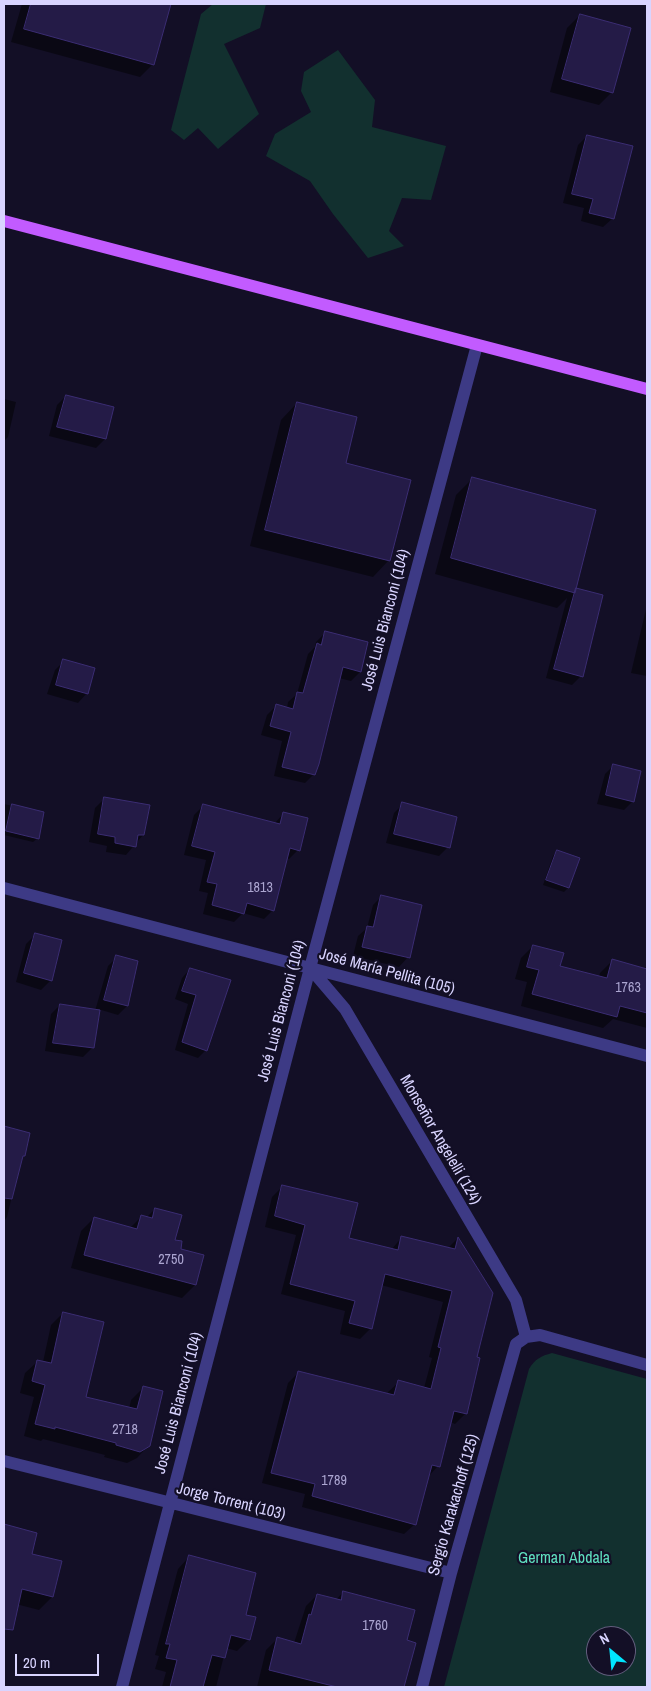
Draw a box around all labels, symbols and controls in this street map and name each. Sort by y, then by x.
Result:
street label: José Luis Bianconi (104) [358,547,414,693]
house number: 1813 [247,880,273,896]
street label: José Luis Bianconi (104) [254,938,310,1084]
street label: José María Pellita (105) [317,945,457,999]
house number: 1763 [615,980,641,996]
street label: Monseñor Angelelli (124) [395,1072,485,1208]
house number: 2750 [158,1252,184,1268]
street label: José Luis Bianconi (104) [151,1330,207,1476]
house number: 2718 [112,1422,138,1438]
street label: Sergio Karakachoff (125) [425,1432,483,1578]
house number: 1789 [321,1473,347,1489]
street label: Jorge Torrent (103) [175,1479,287,1525]
park label: German Abdala [518,1549,610,1569]
house number: 1760 [362,1618,388,1634]
north arrow [586,1626,636,1676]
text: N [597,1629,612,1649]
scale bar [18,1644,101,1676]
text: 20 m [23,1652,50,1673]

